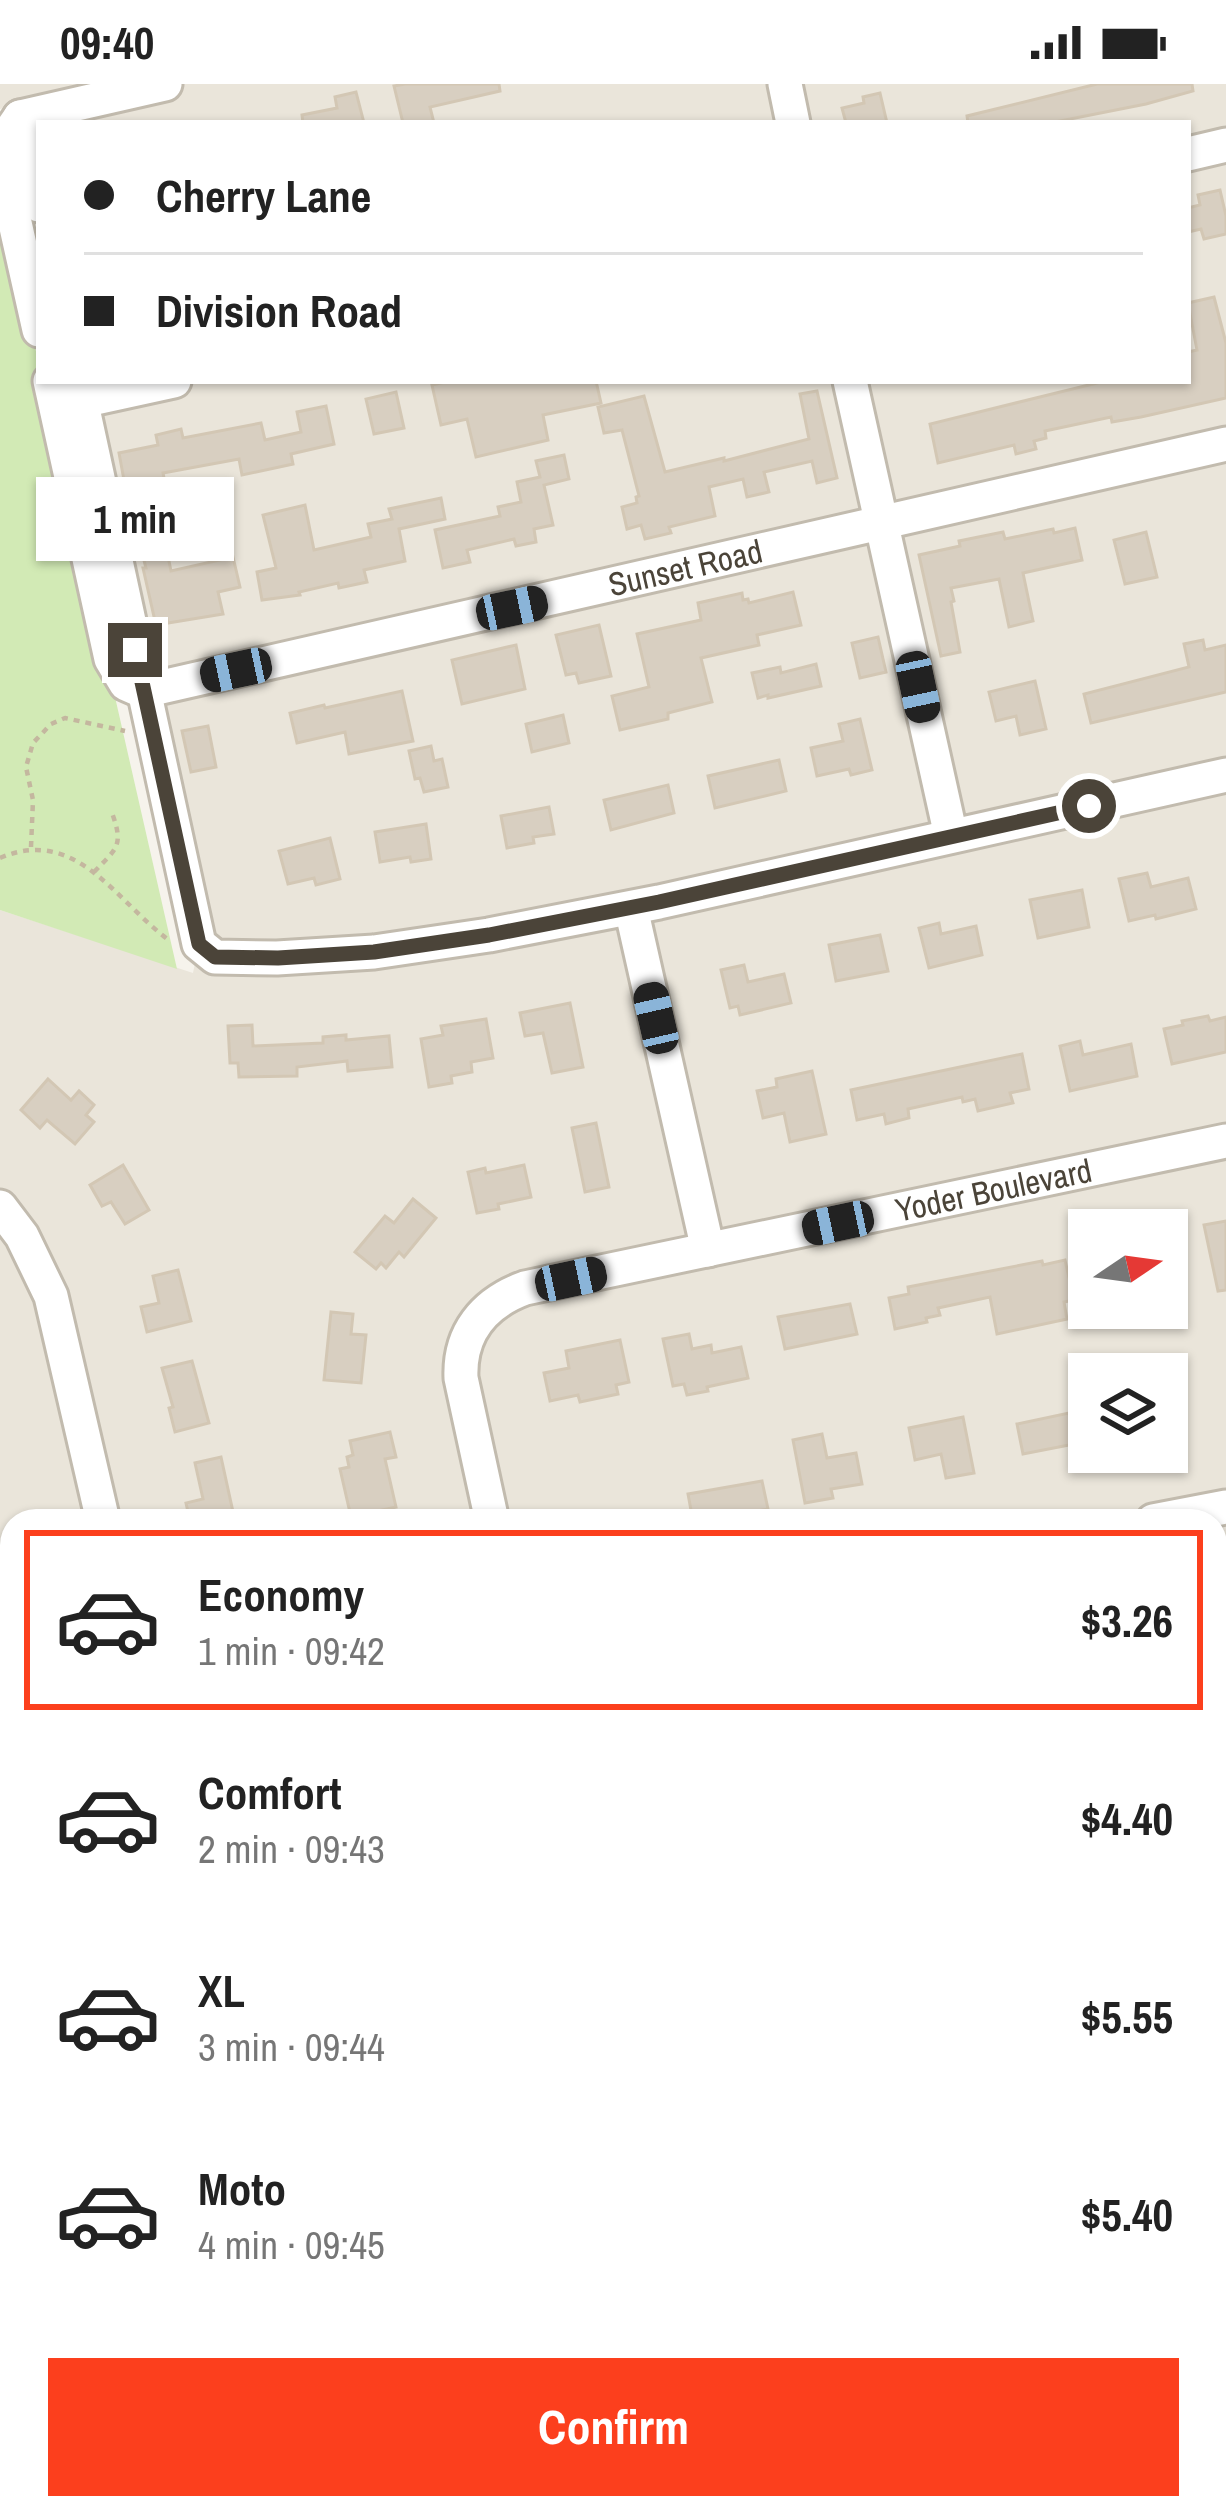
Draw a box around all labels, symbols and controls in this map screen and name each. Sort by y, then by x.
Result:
text: 09:40 [60,12,154,73]
text: Cherry Lane [156,165,371,226]
text: Division Road [156,280,402,341]
callout: 1 min [36,476,234,560]
text: 1 min [93,493,177,545]
street label: Sunset Road [604,529,766,606]
car [473,583,551,633]
route end [108,623,162,677]
car [197,645,275,695]
car [893,648,943,726]
route start [1062,779,1116,833]
car [630,979,682,1057]
street label: Yoder Boulevard [891,1148,1096,1232]
car [799,1198,877,1248]
north arrow [1068,1209,1188,1329]
map controls [1068,1209,1188,1473]
car [532,1254,610,1304]
button: layers [1068,1353,1188,1473]
text: Economy [198,1564,364,1625]
icon: car [54,1566,162,1674]
text: $3.26 [1081,1590,1173,1651]
text: 1 min · 09:42 [198,1625,385,1677]
text: Comfort [198,1762,341,1823]
icon: car [54,1764,162,1872]
text: $4.40 [1081,1788,1173,1849]
text: 2 min · 09:43 [198,1823,385,1875]
text: XL [198,1960,245,2021]
icon: car [54,1962,162,2070]
text: $5.55 [1081,1986,1173,2047]
text: 3 min · 09:44 [198,2021,385,2073]
text: Moto [198,2158,286,2219]
icon: car [54,2160,162,2268]
text: $5.40 [1081,2184,1173,2245]
text: 4 min · 09:45 [198,2219,385,2271]
button: Confirm [48,2358,1179,2496]

